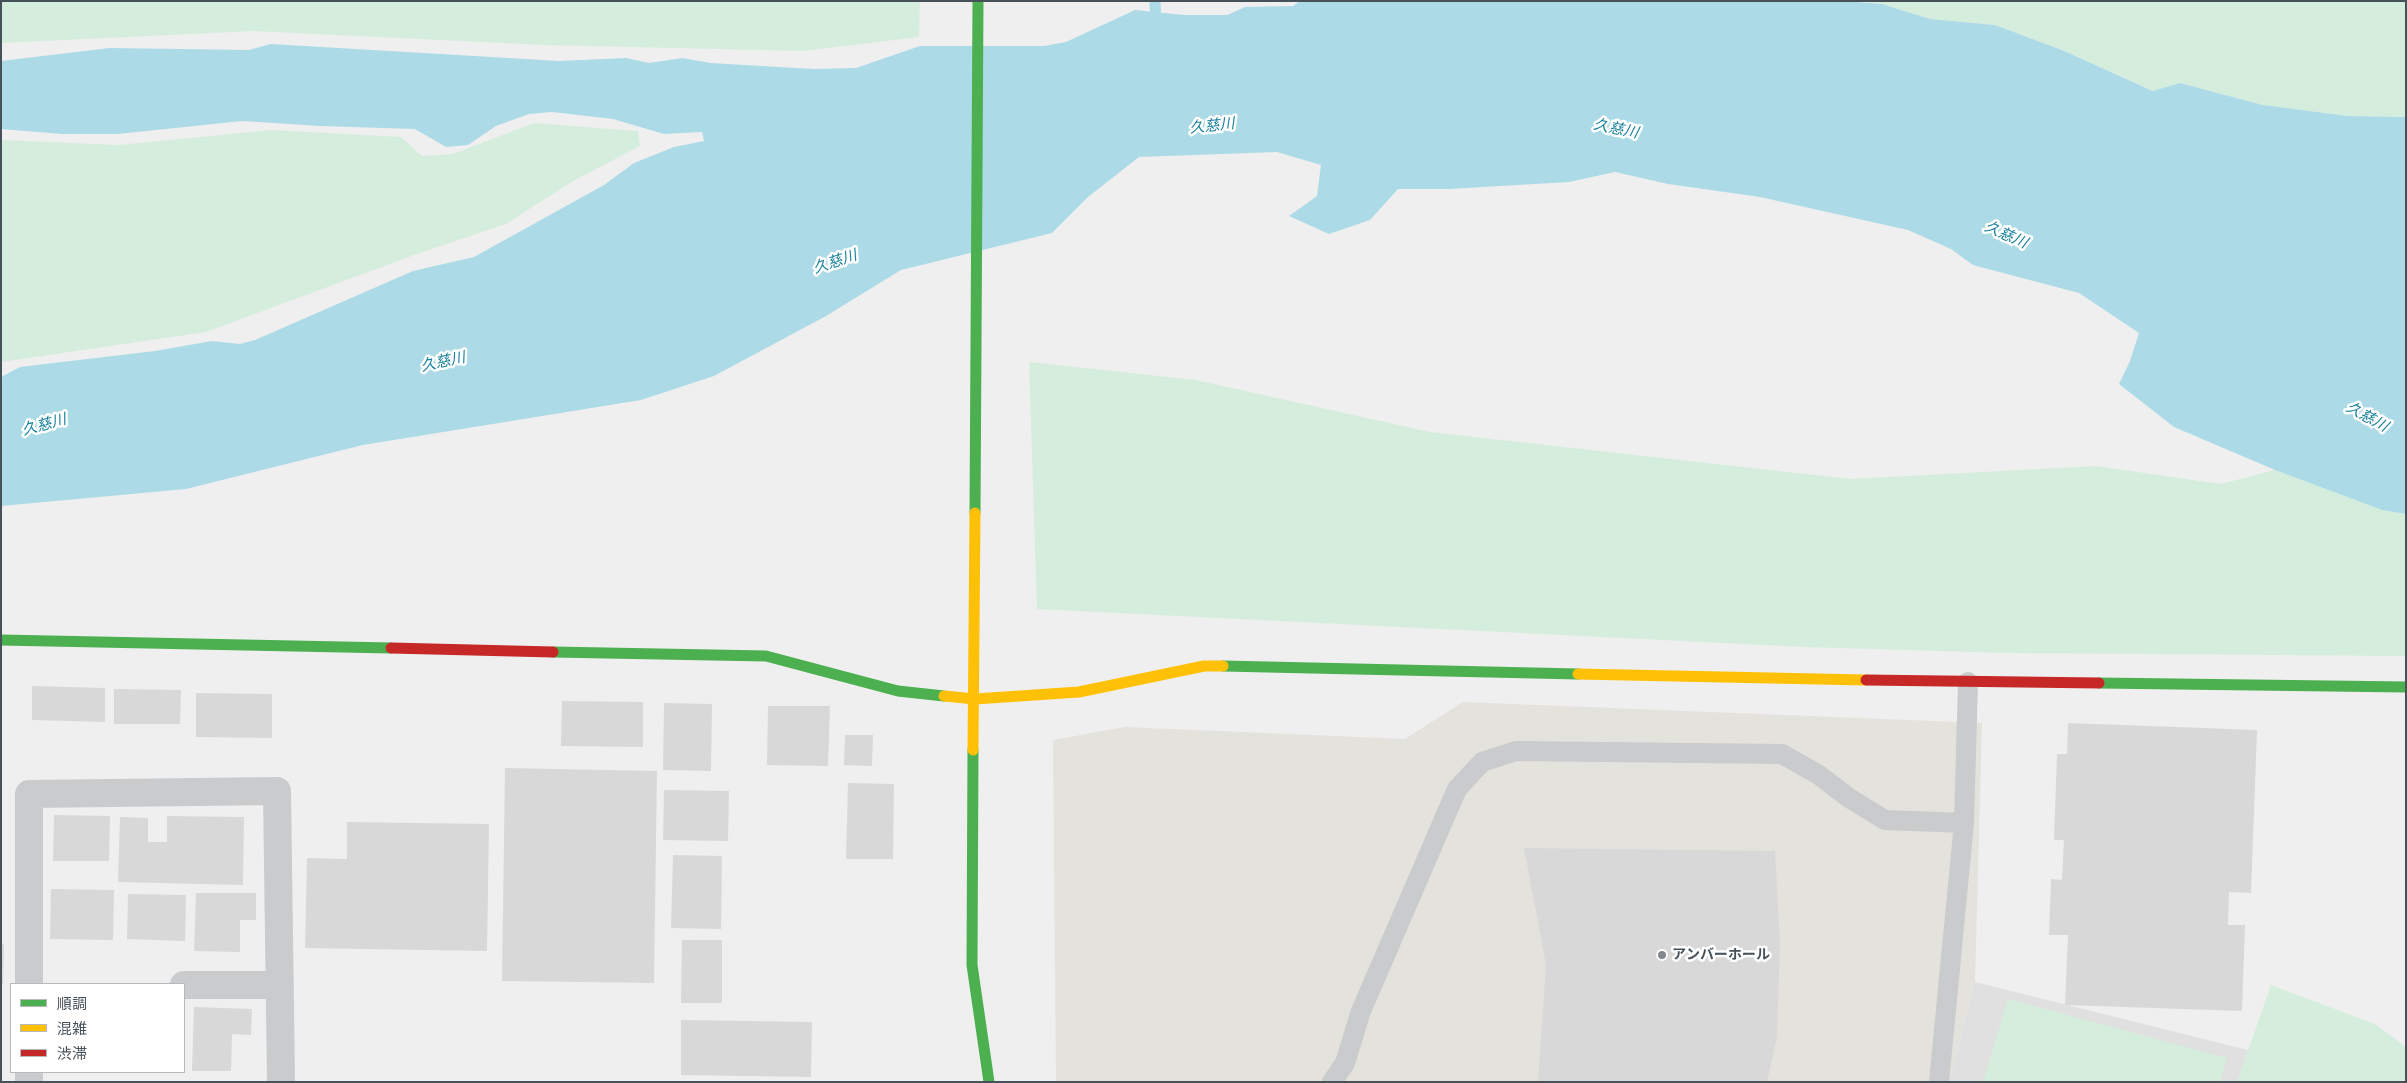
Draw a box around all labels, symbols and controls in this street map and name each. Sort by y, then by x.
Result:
water label: 久慈川 [1189,115,1235,137]
water label: 久慈川 [1592,116,1640,142]
water label: 久慈川 [1982,218,2030,252]
water label: 久慈川 [811,246,859,278]
water label: 久慈川 [419,349,467,375]
water label: 久慈川 [2343,398,2391,436]
water label: 久慈川 [20,410,68,440]
place label: アンバーホール [1672,947,1770,963]
marker: アンバーホール [1656,949,1668,961]
legend [10,983,185,1073]
text: 順調 [57,995,87,1013]
text: 混雑 [57,1020,87,1038]
text: 渋滞 [57,1045,87,1063]

